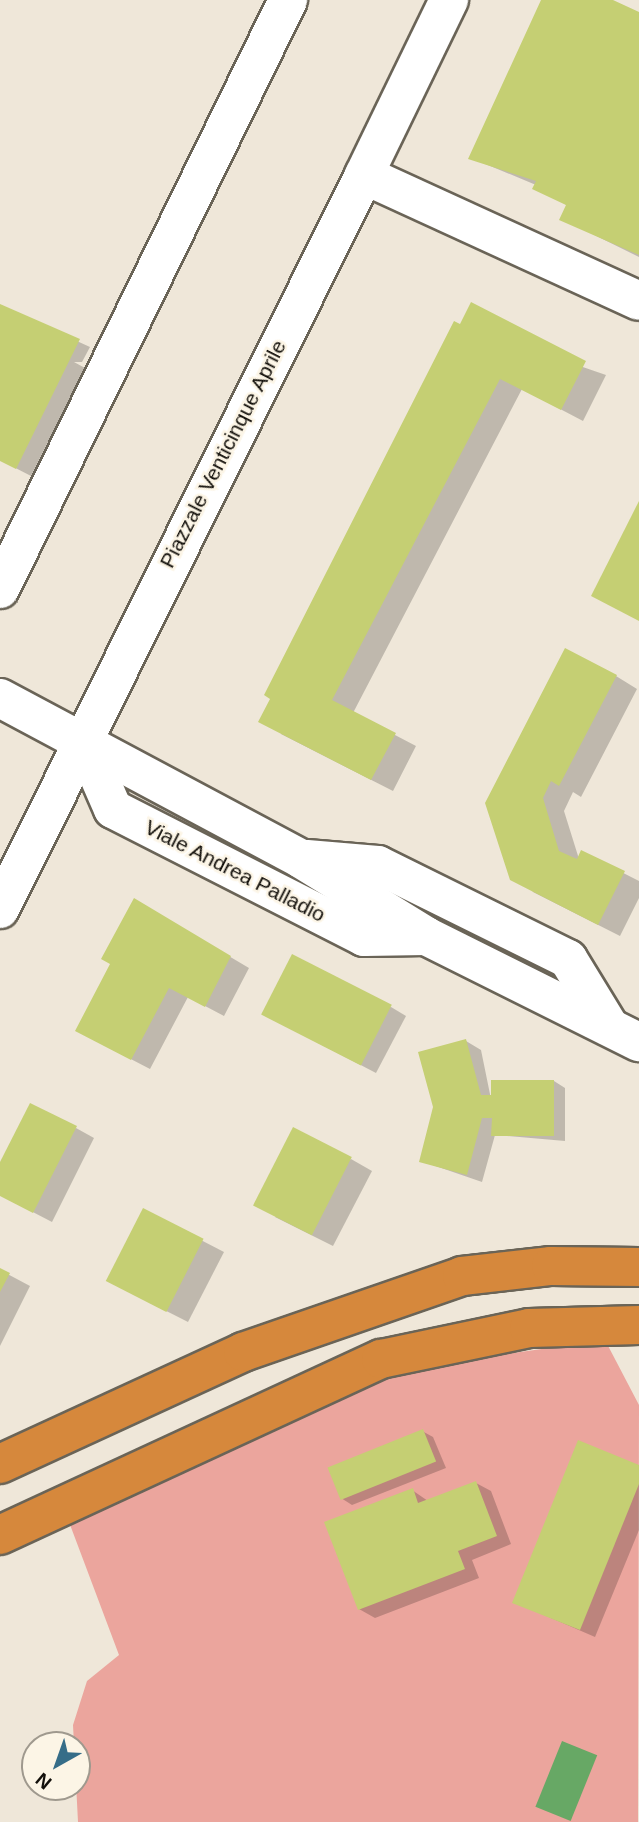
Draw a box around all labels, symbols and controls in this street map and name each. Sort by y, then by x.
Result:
street label: Piazzale Venticinque Aprile [154,335,292,573]
street label: Viale Andrea Palladio [140,814,330,928]
north arrow [21,1731,91,1801]
text: N [31,1768,55,1793]

